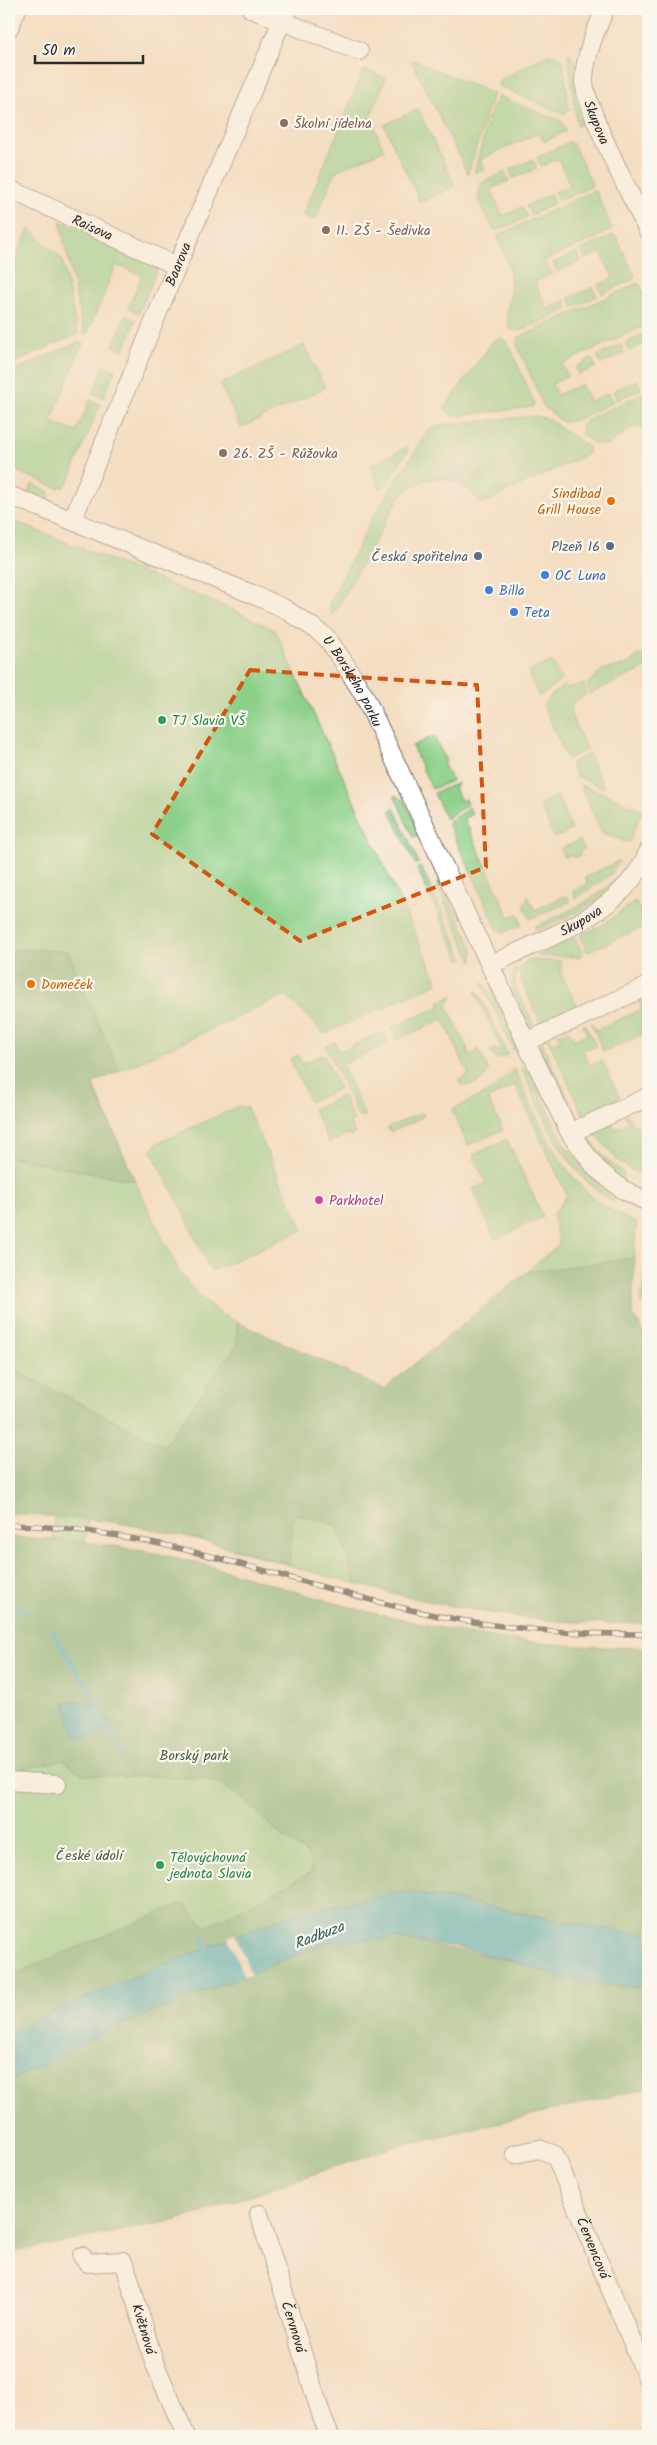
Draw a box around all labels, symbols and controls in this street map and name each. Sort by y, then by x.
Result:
scale bar [35,32,142,64]
text: 50 m [42,39,76,63]
street label: Skupova [577,97,615,148]
place label: Školní jídelna [294,113,372,135]
marker: Školní jídelna [278,117,290,129]
street label: Raisova [68,209,116,247]
place label: 11. ZŠ - Šedivka [336,220,430,242]
marker: 11. ZŠ - Šedivka [320,224,332,236]
street label: Baarova [160,239,198,290]
place label: 26. ZŠ - Růžovka [233,443,338,465]
marker: 26. ZŠ - Růžovka [217,447,229,459]
place label: Sindibad Grill House [537,483,602,521]
marker: Sindibad Grill House [605,495,617,507]
place label: Plzeň 16 [551,536,600,558]
marker: Plzeň 16 [604,540,616,552]
place label: Česká spořitelna [371,546,468,568]
marker: Česká spořitelna [472,550,484,562]
place label: OC Luna [555,565,606,587]
marker: OC Luna [539,569,551,581]
place label: Billa [499,580,525,602]
marker: Billa [483,584,495,596]
place label: Teta [524,602,550,624]
marker: Teta [508,606,520,618]
street label: U Borského parku [316,631,388,731]
place label: TJ Slavia VŠ [172,710,247,732]
marker: TJ Slavia VŠ [156,714,168,726]
street label: Skupova [556,900,607,943]
place label: Domeček [41,974,93,996]
marker: Domeček [25,978,37,990]
place label: Parkhotel [329,1190,384,1212]
marker: Parkhotel [313,1194,325,1206]
park label: Borský park [159,1745,229,1767]
park label: České údolí [55,1845,125,1867]
place label: Tělovýchovná jednota Slavia [166,1847,251,1885]
marker: Tělovýchovná jednota Slavia [154,1859,166,1871]
water label: Radbuza [291,1915,349,1956]
street label: Červencová [570,2214,616,2284]
street label: Červnová [275,2298,312,2357]
street label: Květnová [125,2301,162,2359]

